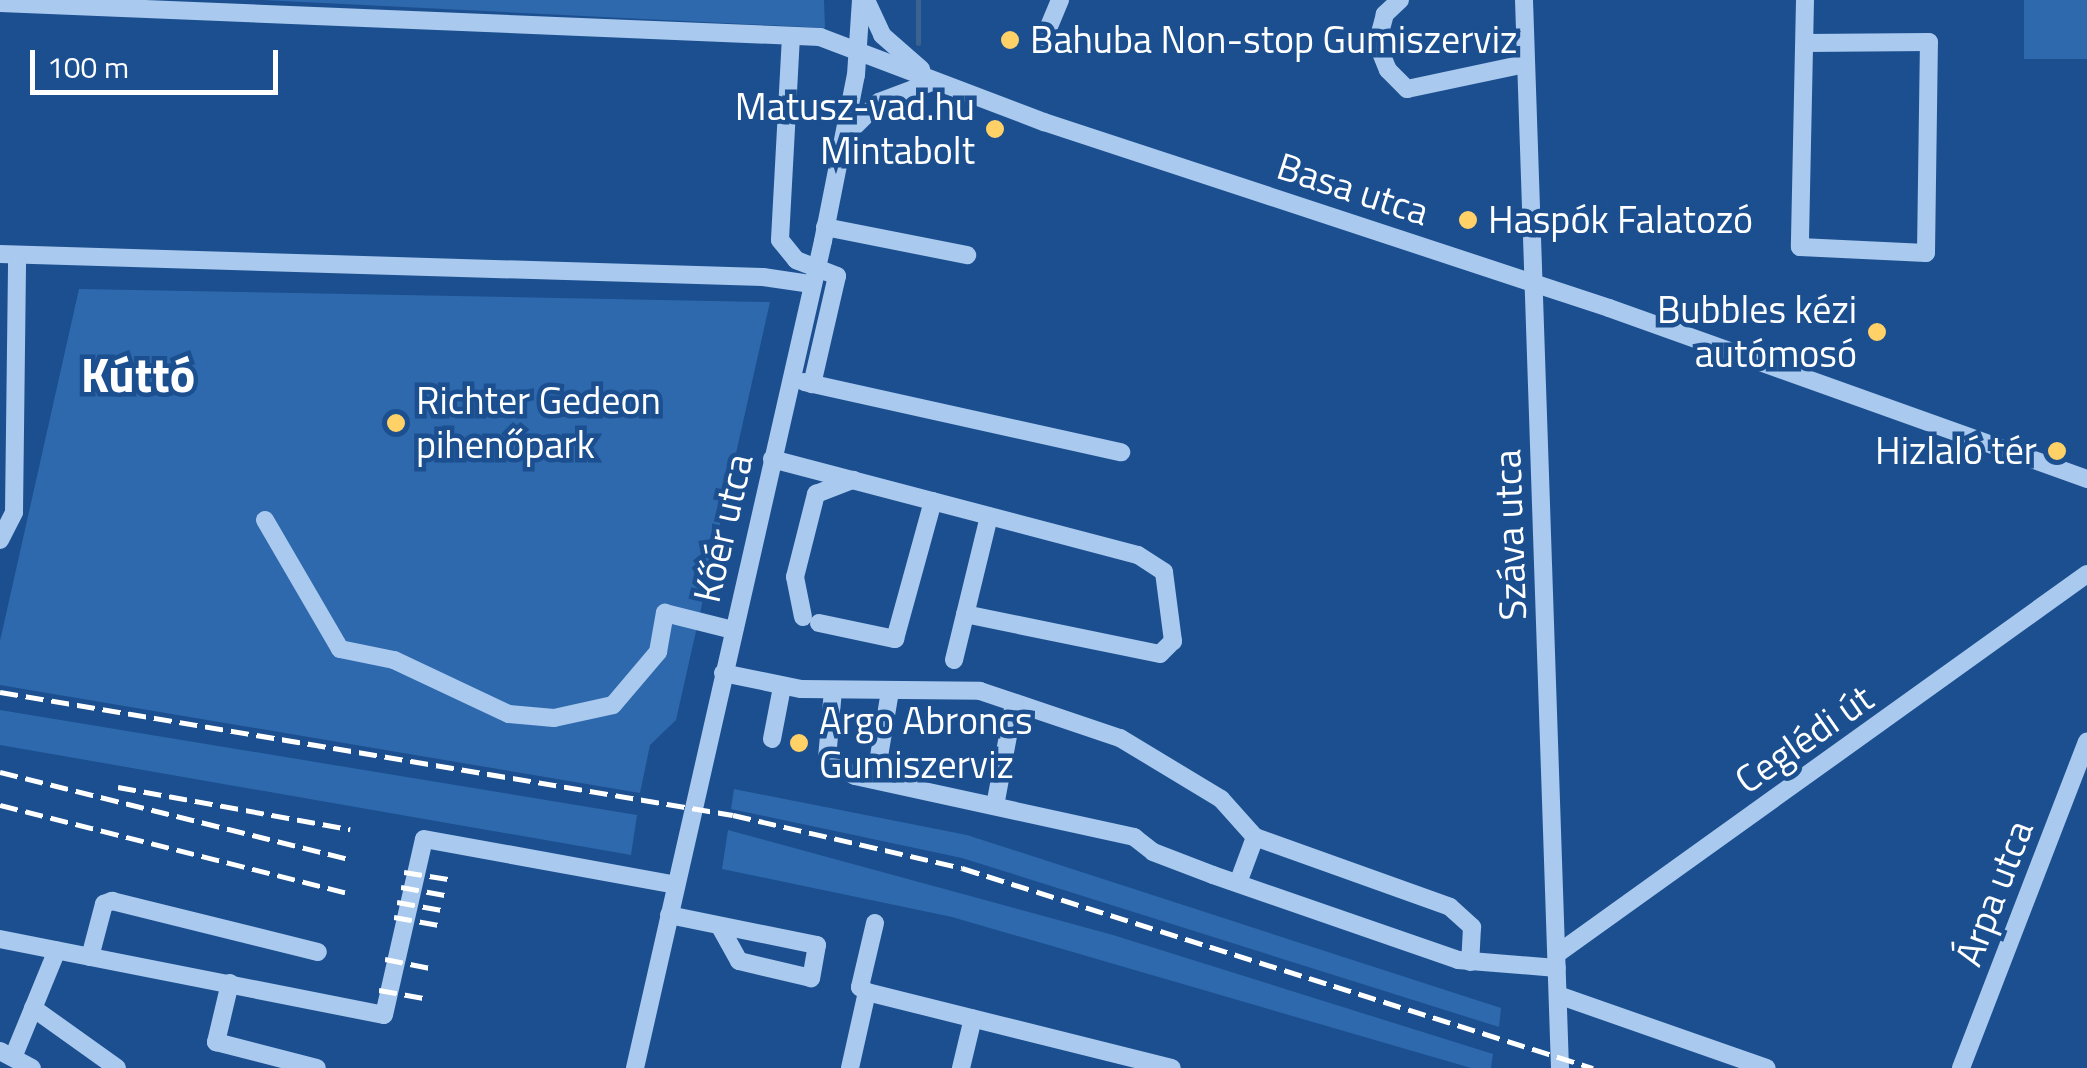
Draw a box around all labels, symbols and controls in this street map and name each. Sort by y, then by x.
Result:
place label: Bahuba Non-stop Gumiszerviz [1030,17,1517,63]
marker: Bahuba Non-stop Gumiszerviz [999,29,1021,51]
scale bar [35,30,282,92]
text: 100 m [47,44,129,90]
place label: Matusz-vad.hu Mintabolt [735,84,975,173]
marker: Matusz-vad.hu Mintabolt [984,118,1006,140]
street label: Basa utca [1271,143,1435,235]
place label: Haspók Falatozó [1488,197,1753,243]
marker: Haspók Falatozó [1457,209,1479,231]
place label: Bubbles kézi autómosó [1657,287,1857,376]
marker: Bubbles kézi autómosó [1866,321,1888,343]
district label: Kúttó [81,346,195,404]
place label: Richter Gedeon pihenőpark [416,378,661,468]
marker: Richter Gedeon pihenőpark [385,412,407,434]
place label: Hizlaló tér [1875,428,2037,474]
marker: Hizlaló tér [2046,440,2068,462]
street label: Kőér utca [684,449,762,607]
street label: Száva utca [1484,449,1536,621]
street label: Ceglédi út [1727,675,1881,803]
place label: Argo Abroncs Gumiszerviz [819,698,1033,788]
marker: Argo Abroncs Gumiszerviz [788,732,810,754]
street label: Árpa utca [1945,814,2043,972]

